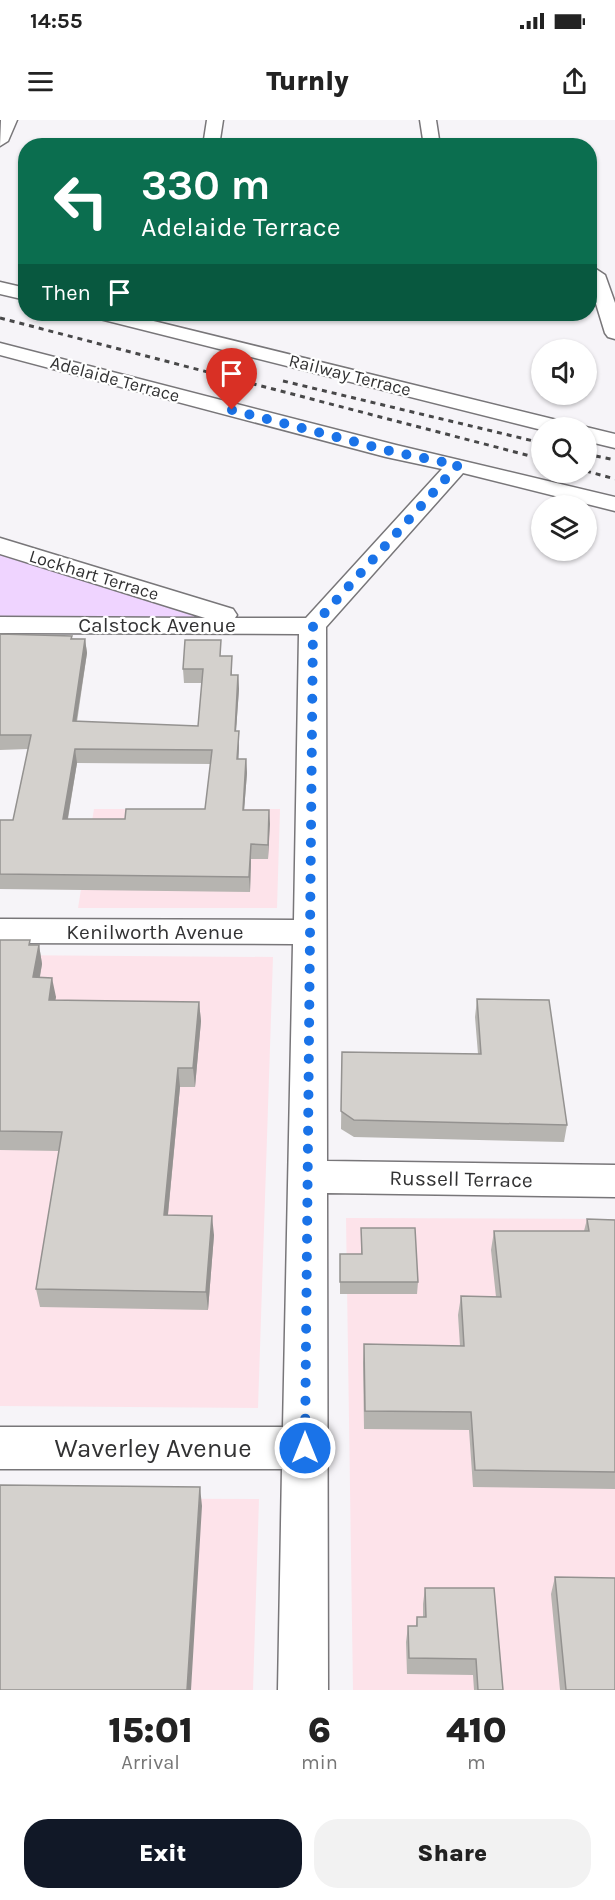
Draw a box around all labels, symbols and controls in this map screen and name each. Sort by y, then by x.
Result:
text: 14:55 [30,8,82,34]
icon: menu [24,65,57,98]
text: Turnly [266,65,349,97]
icon: share [558,65,591,98]
text: 330 m [141,160,270,210]
icon: left [42,162,120,240]
text: Adelaide Terrace [141,211,341,243]
icon: arrive [103,276,136,309]
text: Then [42,280,91,306]
map controls [531,339,597,561]
button: sound [531,339,597,405]
pin [206,348,257,410]
street label: Railway Terrace [287,349,413,401]
street label: Adelaide Terrace [48,351,182,407]
icon: arrive [215,357,248,390]
button: search [531,417,597,483]
button: layers [531,495,597,561]
street label: Lockhart Terrace [27,545,161,605]
street label: Calstock Avenue [78,613,236,637]
street label: Kenilworth Avenue [66,920,244,944]
street label: Russell Terrace [389,1166,533,1192]
position arrow [273,1416,337,1480]
street label: Waverley Avenue [54,1433,252,1464]
text: 15:01 [108,1709,193,1751]
text: 6 [308,1709,331,1751]
text: 410 [446,1709,507,1751]
text: Arrival [121,1751,180,1774]
text: min [301,1751,338,1774]
text: m [467,1751,486,1774]
button: Exit [24,1819,302,1888]
button: Share [314,1819,591,1888]

